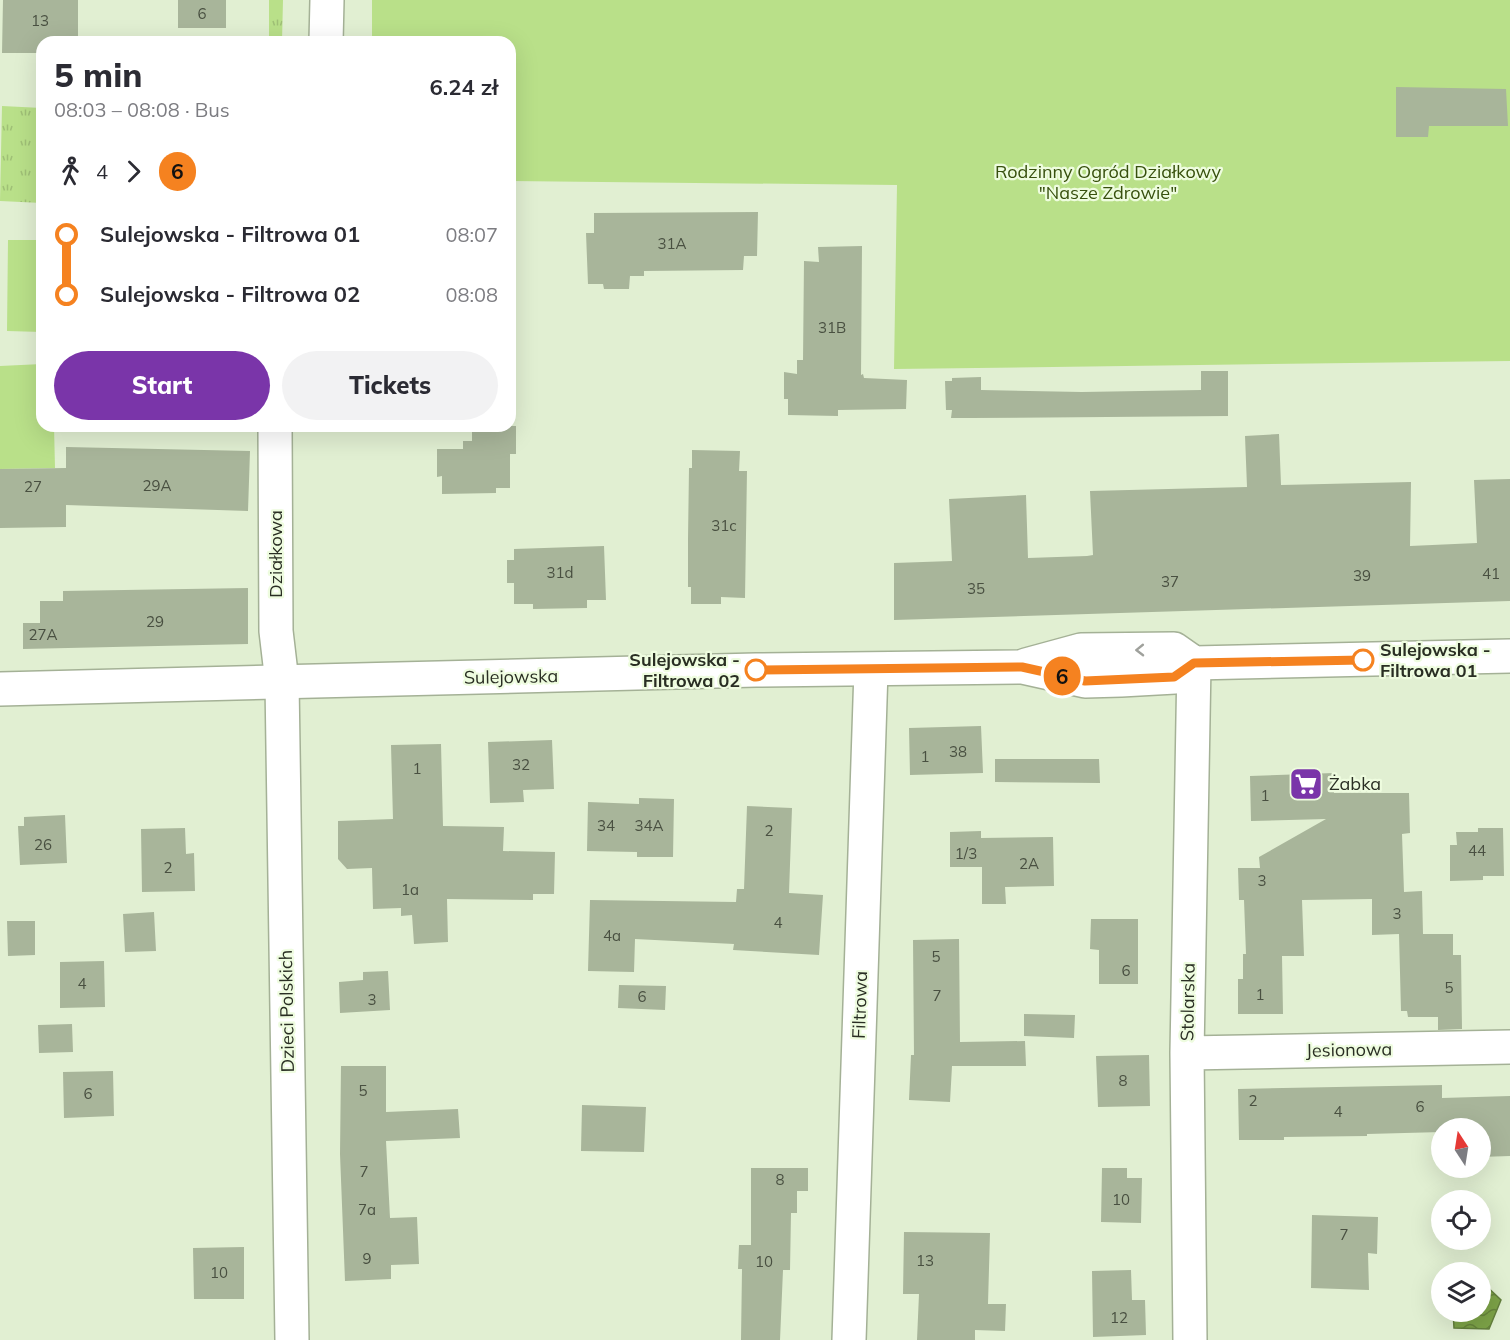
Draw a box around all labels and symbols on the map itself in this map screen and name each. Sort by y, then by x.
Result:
house number: 6 [197,4,207,23]
house number: 13 [31,11,49,30]
park label: Rodzinny Ogród Działkowy "Nasze Zdrowie" [995,160,1221,204]
house number: 31A [657,234,687,253]
house number: 31B [818,318,846,337]
house number: 29A [142,476,172,495]
house number: 27 [24,477,42,496]
street label: Działkowa [264,510,287,598]
house number: 31c [711,516,737,535]
house number: 31d [546,563,574,582]
house number: 41 [1482,564,1500,583]
house number: 39 [1353,566,1371,585]
house number: 37 [1161,572,1179,591]
house number: 35 [967,579,985,598]
house number: 29 [146,612,164,631]
house number: 27A [28,625,58,644]
place label: Sulejowska - Filtrowa 01 [1380,638,1491,682]
one-way arrow [1136,644,1145,656]
place label: Sulejowska - Filtrowa 02 [629,648,740,692]
marker: Sulejowska - Filtrowa 01 [1352,649,1374,671]
line badge: 6 [1042,656,1082,696]
marker: Sulejowska - Filtrowa 02 [745,659,767,681]
street label: Sulejowska [464,664,558,689]
house number: 38 [949,742,967,761]
house number: 1 [920,747,930,766]
house number: 32 [512,755,530,774]
house number: 1 [412,759,422,778]
supermarket icon: Żabka [1288,766,1324,802]
place label: Żabka [1329,772,1381,795]
house number: 1 [1260,786,1270,805]
house number: 34 [597,816,615,835]
house number: 34A [634,816,664,835]
house number: 2 [764,821,774,840]
house number: 26 [34,835,52,854]
house number: 44 [1468,841,1486,860]
house number: 1/3 [955,844,977,863]
house number: 2A [1019,854,1039,873]
house number: 2 [163,858,173,877]
house number: 3 [1257,871,1267,890]
house number: 1a [401,880,419,899]
house number: 3 [1392,904,1402,923]
house number: 4 [773,913,783,932]
house number: 4a [603,926,621,945]
house number: 5 [931,947,941,966]
street label: Dzieci Polskich [274,950,299,1072]
house number: 6 [1121,961,1131,980]
street label: Stolarska [1175,963,1200,1041]
street label: Filtrowa [847,971,872,1039]
house number: 4 [77,974,87,993]
house number: 5 [1444,978,1454,997]
house number: 1 [1255,985,1265,1004]
house number: 7 [932,986,942,1005]
house number: 6 [637,987,647,1006]
house number: 3 [367,990,377,1009]
street label: Jesionowa [1306,1037,1392,1062]
house number: 8 [1118,1071,1128,1090]
house number: 5 [358,1081,368,1100]
house number: 6 [83,1084,93,1103]
house number: 2 [1248,1091,1258,1110]
house number: 6 [1415,1097,1425,1116]
house number: 4 [1333,1102,1343,1121]
north arrow [1431,1118,1491,1178]
house number: 7 [359,1162,369,1181]
house number: 8 [775,1170,785,1189]
house number: 10 [1112,1190,1130,1209]
house number: 7a [358,1200,376,1219]
house number: 7 [1339,1225,1349,1244]
house number: 9 [362,1249,372,1268]
house number: 13 [916,1251,934,1270]
house number: 10 [755,1252,773,1271]
house number: 10 [210,1263,228,1282]
house number: 12 [1110,1308,1128,1327]

